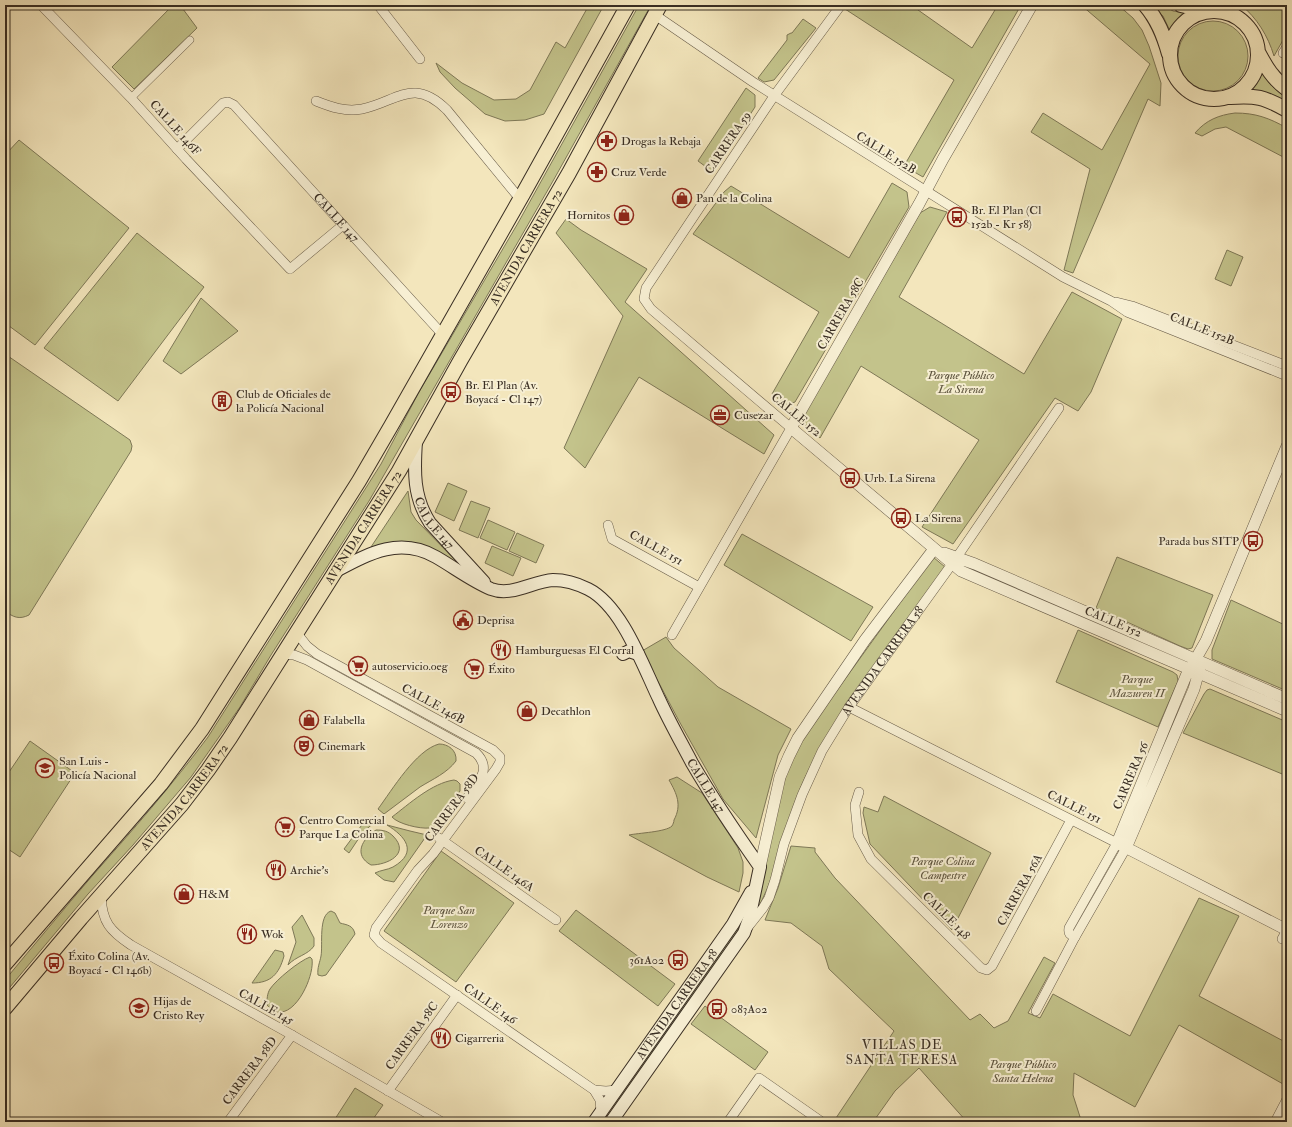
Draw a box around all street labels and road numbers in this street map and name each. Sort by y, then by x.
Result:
street label: CALLE 146F [146,97,204,159]
street label: CARRERA 59 [702,109,754,177]
street label: CALLE 152B [853,129,919,178]
street label: AVENIDA CARRERA 72 [486,186,566,309]
street label: CALLE 147 [310,190,363,246]
street label: CARRERA 58C [814,275,868,353]
street label: CALLE 152B [1167,309,1237,349]
street label: CALLE 152 [768,390,824,440]
street label: AVENIDA CARRERA 72 [321,468,405,588]
street label: CALLE 147 [411,495,458,553]
street label: CALLE 151 [627,527,685,569]
street label: AVENIDA CARRERA 58 [837,603,927,719]
street label: CALLE 152 [1082,603,1144,641]
street label: CALLE 146B [399,681,467,728]
street label: CARRERA 56 [1110,739,1152,812]
street label: AVENIDA CARRERA 72 [137,741,231,854]
street label: CALLE 147 [683,756,729,816]
street label: CARRERA 58D [421,771,483,845]
street label: CALLE 151 [1044,787,1104,827]
street label: CALLE 146A [471,843,537,895]
street label: CARRERA 56A [994,851,1046,929]
street label: CALLE 148 [919,889,973,943]
street label: AVENIDA CARRERA 58 [632,946,721,1063]
street label: CALLE 146 [460,980,520,1028]
street label: CALLE 145 [236,986,297,1029]
street label: CARRERA 58C [382,999,442,1073]
street label: CARRERA 58D [219,1034,281,1108]

